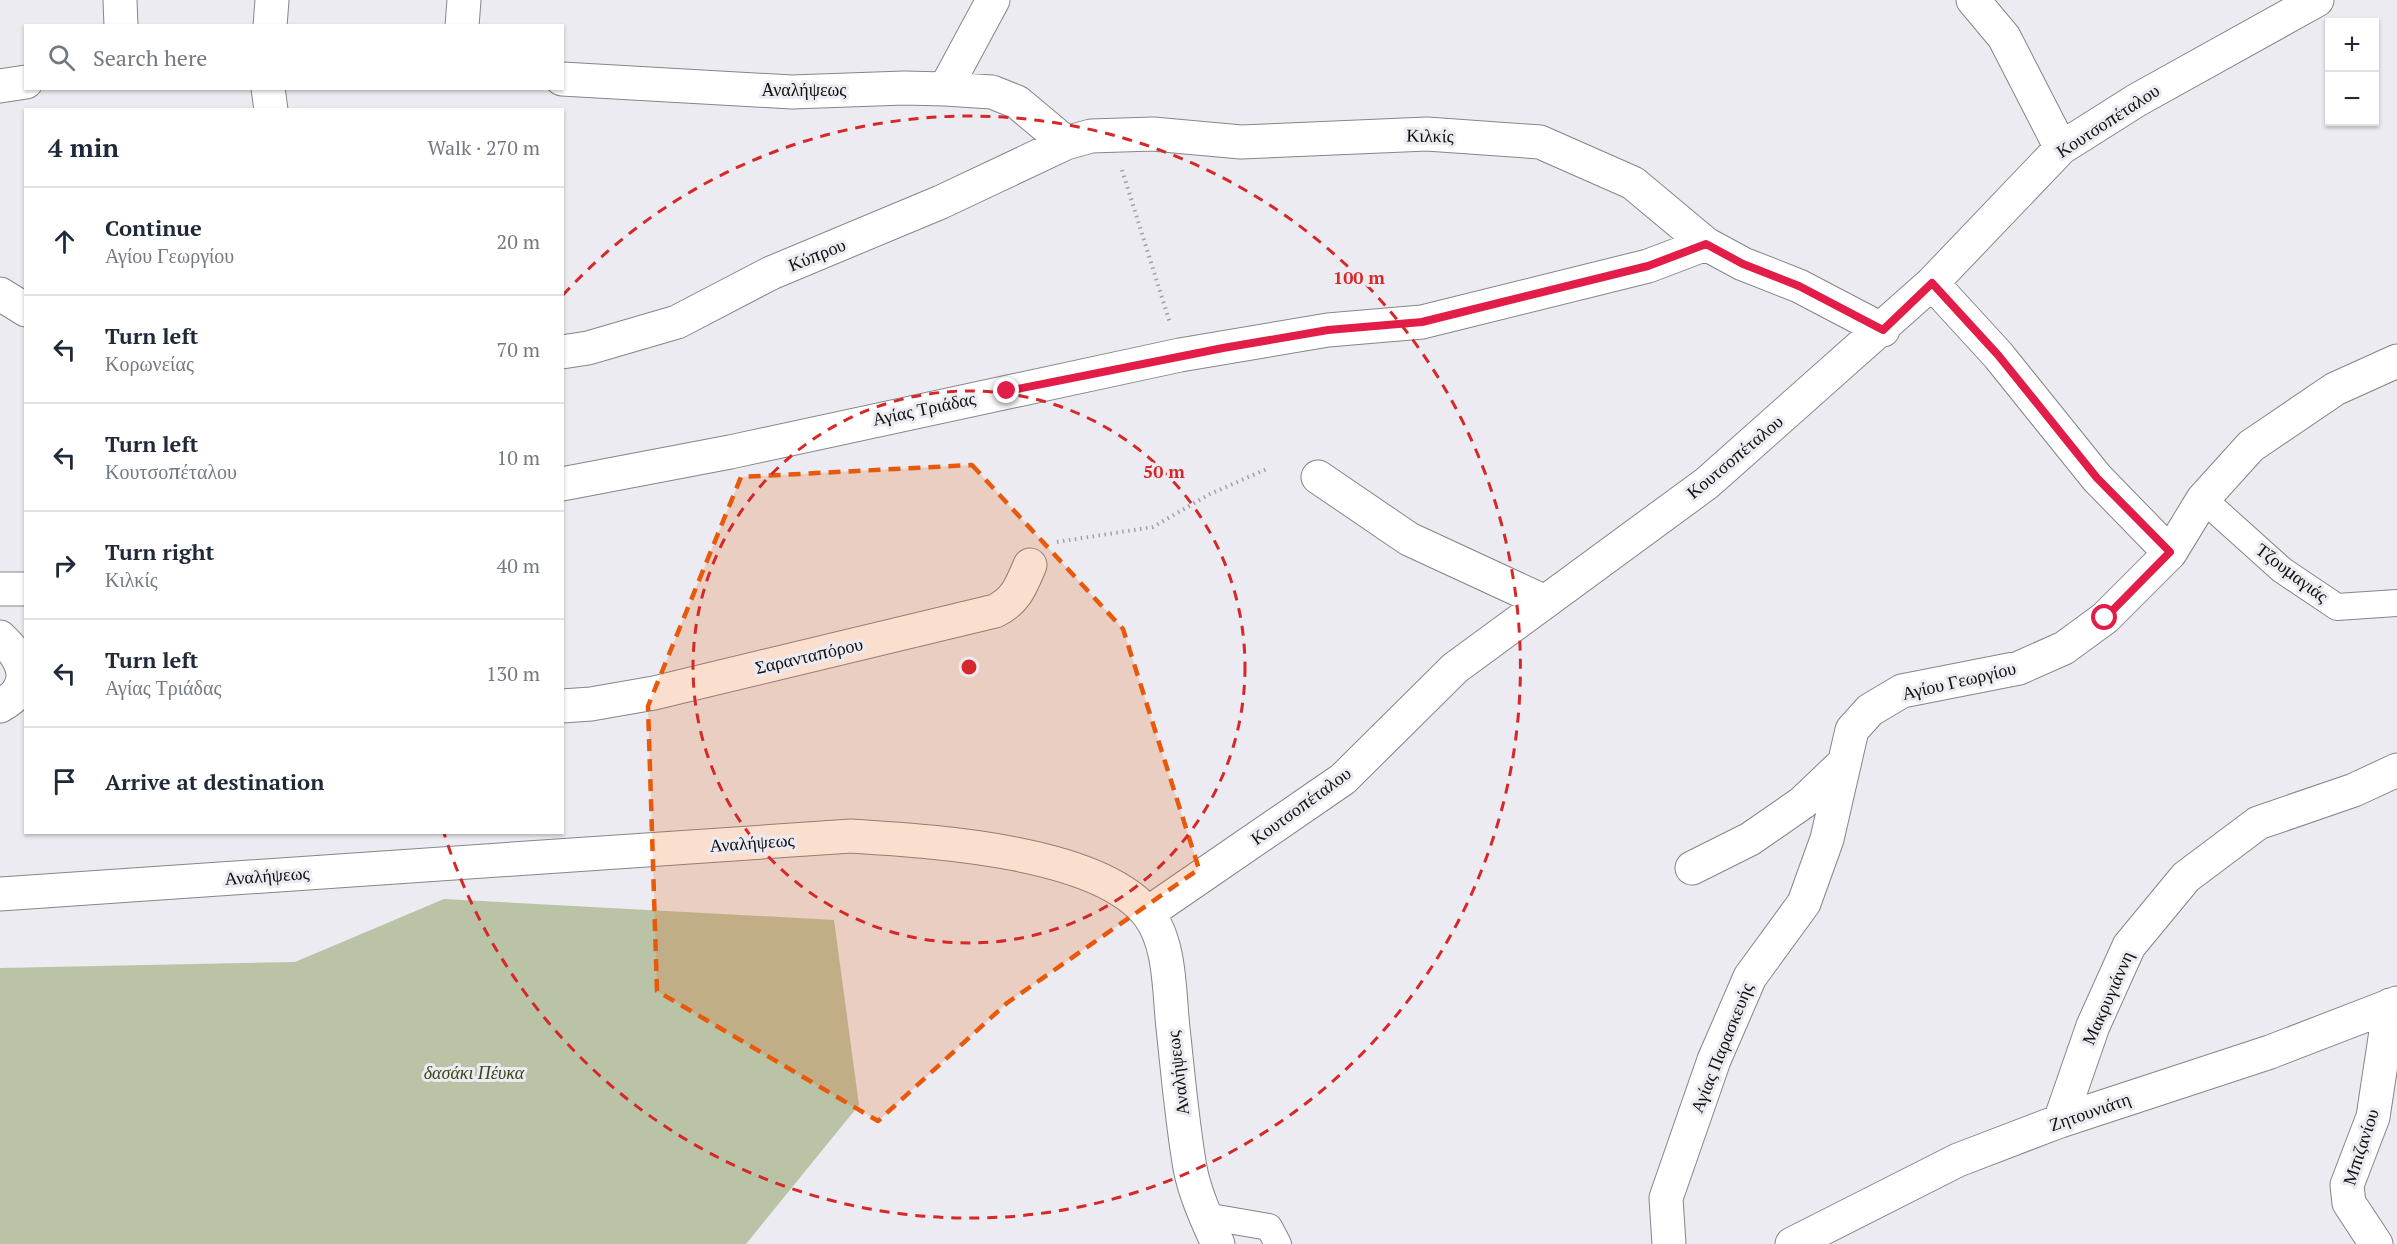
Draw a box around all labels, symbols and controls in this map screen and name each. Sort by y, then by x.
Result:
map controls [2325,18,2379,126]
button: + [2325,18,2379,72]
search box [24,24,564,90]
icon: search [45,41,78,74]
text: Search here [93,43,207,72]
button: − [2325,72,2379,126]
street label: Αναλήψεως [761,77,847,101]
street label: Κουτσοπέταλου [2051,78,2164,163]
street label: Κιλκίς [1406,123,1454,147]
text: 4 min [48,130,119,164]
text: Walk · 270 m [428,134,540,161]
text: Continue [105,213,202,242]
icon: ahead [48,225,81,258]
text: 20 m [497,228,540,255]
street label: Κύπρου [784,232,849,276]
text: Αγίου Γεωργίου [105,242,234,269]
text: 100 m [1333,265,1385,289]
text: Turn left [105,321,198,350]
icon: left [48,333,81,366]
text: 70 m [497,336,540,363]
text: Κορωνείας [105,350,194,377]
route end [993,377,1019,403]
street label: Αγίας Τριάδας [870,385,978,431]
street label: Κουτσοπέταλου [1681,409,1788,504]
text: Turn left [105,429,198,458]
icon: left [48,441,81,474]
text: 10 m [497,444,540,471]
text: Κουτσοπέταλου [105,458,237,485]
text: 50 m [1143,459,1185,483]
text: Turn right [105,537,214,566]
street label: Τζουμαγιάς [2252,537,2334,607]
icon: right [48,549,81,582]
text: 40 m [497,552,540,579]
text: Κιλκίς [105,566,158,593]
route start [2091,604,2117,630]
street label: Σαρανταπόρου [752,631,865,679]
text: Turn left [105,645,198,674]
street label: Αγίου Γεωργίου [1899,655,2018,705]
icon: left [48,657,81,690]
centre of rings [959,657,979,677]
text: 130 m [486,660,540,687]
text: Αγίας Τριάδας [105,674,221,701]
street label: Κουτσοπέταλου [1245,761,1356,850]
icon: arrive [48,765,81,798]
text: Arrive at destination [105,767,324,796]
street label: Αναλήψεως [709,827,795,857]
street label: Αναλήψεως [224,860,310,890]
street label: Μακρυγιάννη [2076,947,2138,1048]
street label: Αγίας Παρασκευής [1684,979,1758,1116]
street label: Αναλήψεως [1160,1029,1194,1117]
park label: δασάκι Πέυκα [424,1060,525,1084]
street label: Ζητουνιάτη [2046,1086,2134,1136]
street label: Μπιζανίου [2336,1105,2384,1188]

